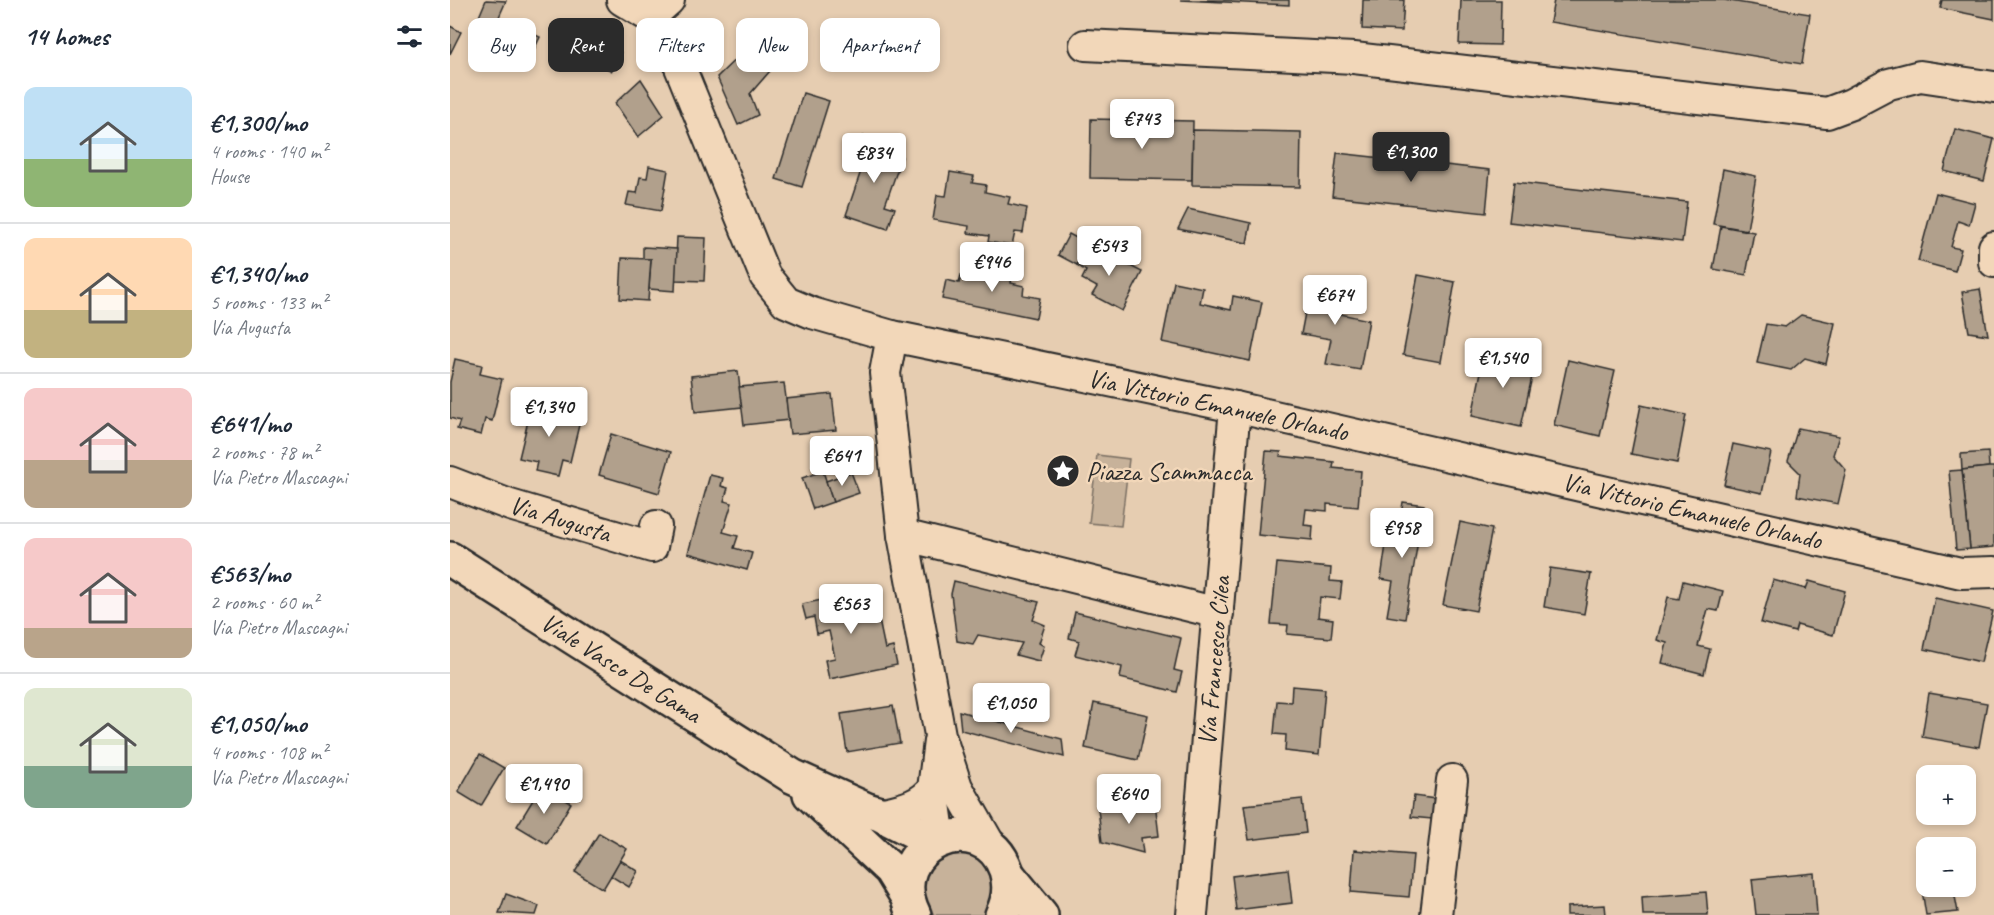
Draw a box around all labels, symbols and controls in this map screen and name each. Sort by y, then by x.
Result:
chip: Buy [468,18,536,72]
chip: Rent [548,18,624,72]
chip: Filters [636,18,724,72]
chip: New [736,18,808,72]
chip: Apartment [820,18,940,72]
text: 14 homes [24,20,109,53]
icon: filters [393,20,426,53]
pin: €743 [1106,99,1178,150]
text: €1,300/mo [210,106,307,139]
text: €743 [1124,106,1160,131]
icon: home [72,111,144,183]
pin: €1,300 [1362,132,1460,183]
pin: €834 [838,133,910,184]
text: 4 rooms · 140 m² [210,139,327,164]
text: €1,300 [1387,139,1435,164]
text: €834 [856,140,892,165]
text: House [210,164,249,189]
pin: €543 [1073,226,1145,277]
text: €543 [1091,233,1127,258]
pin: €946 [956,242,1028,293]
text: €946 [974,249,1010,274]
text: €1,340/mo [210,257,307,290]
icon: home [72,262,144,334]
pin: €674 [1299,275,1371,326]
text: €674 [1317,282,1353,307]
text: 5 rooms · 133 m² [210,290,327,315]
text: Via Augusta [210,315,290,340]
pin: €1,540 [1454,338,1552,389]
text: €1,540 [1479,345,1527,370]
street label: Via Vittorio Emanuele Orlando [1085,361,1353,449]
pin: €1,340 [500,387,598,438]
text: €1,340 [525,394,573,419]
text: €641/mo [210,407,291,440]
icon: home [72,412,144,484]
pin: €641 [806,436,878,487]
text: 2 rooms · 78 m² [210,440,318,465]
text: €641 [824,443,860,468]
place icon: Piazza Scammacca [1045,453,1081,489]
place label: Piazza Scammacca [1086,455,1253,488]
text: Via Pietro Mascagni [210,465,347,490]
street label: Via Vittorio Emanuele Orlando [1559,465,1826,557]
street label: Via Augusta [506,488,616,550]
pin: €958 [1366,508,1438,559]
text: €958 [1384,515,1420,540]
text: €563/mo [210,557,290,590]
icon: home [72,562,144,634]
street label: Via Francesco Cilea [1190,573,1238,747]
pin: €563 [815,584,887,635]
text: 2 rooms · 60 m² [210,590,318,615]
text: €563 [833,591,869,616]
street label: Viale Vasco De Gama [535,606,709,731]
text: Via Pietro Mascagni [210,615,347,640]
pin: €1,050 [962,683,1060,734]
text: €1,050 [987,690,1035,715]
text: €1,050/mo [210,707,307,740]
icon: home [72,712,144,784]
text: 4 rooms · 108 m² [210,740,327,765]
pin: €1,490 [495,764,593,815]
text: Via Pietro Mascagni [210,765,347,790]
map controls [1916,765,1976,897]
button: + [1916,765,1976,825]
text: €1,490 [520,771,568,796]
pin: €640 [1093,774,1165,825]
text: €640 [1111,781,1147,806]
button: − [1916,837,1976,897]

